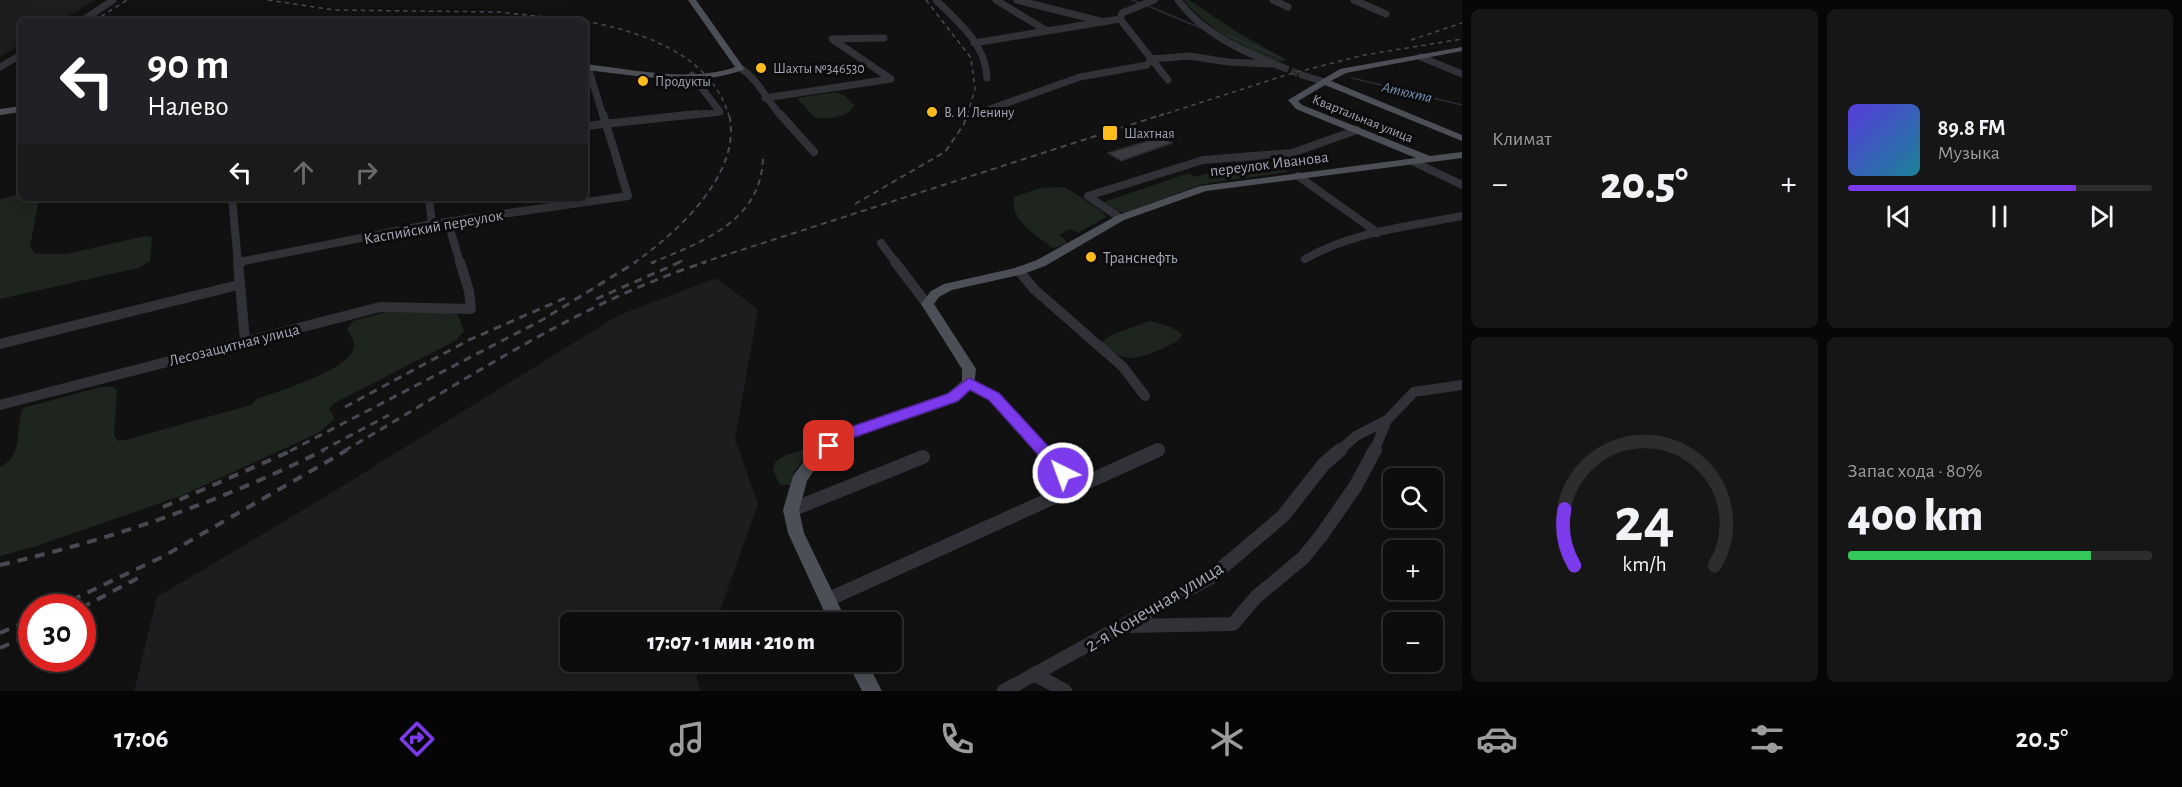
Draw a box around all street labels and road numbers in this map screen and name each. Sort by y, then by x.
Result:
street label: Квартальная улица [1310,92,1416,146]
street label: переулок Иванова [1209,149,1329,180]
street label: Каспийский переулок [362,207,505,248]
street label: Лесозащитная улица [167,321,301,370]
street label: 2-я Конечная улица [1082,558,1227,656]

